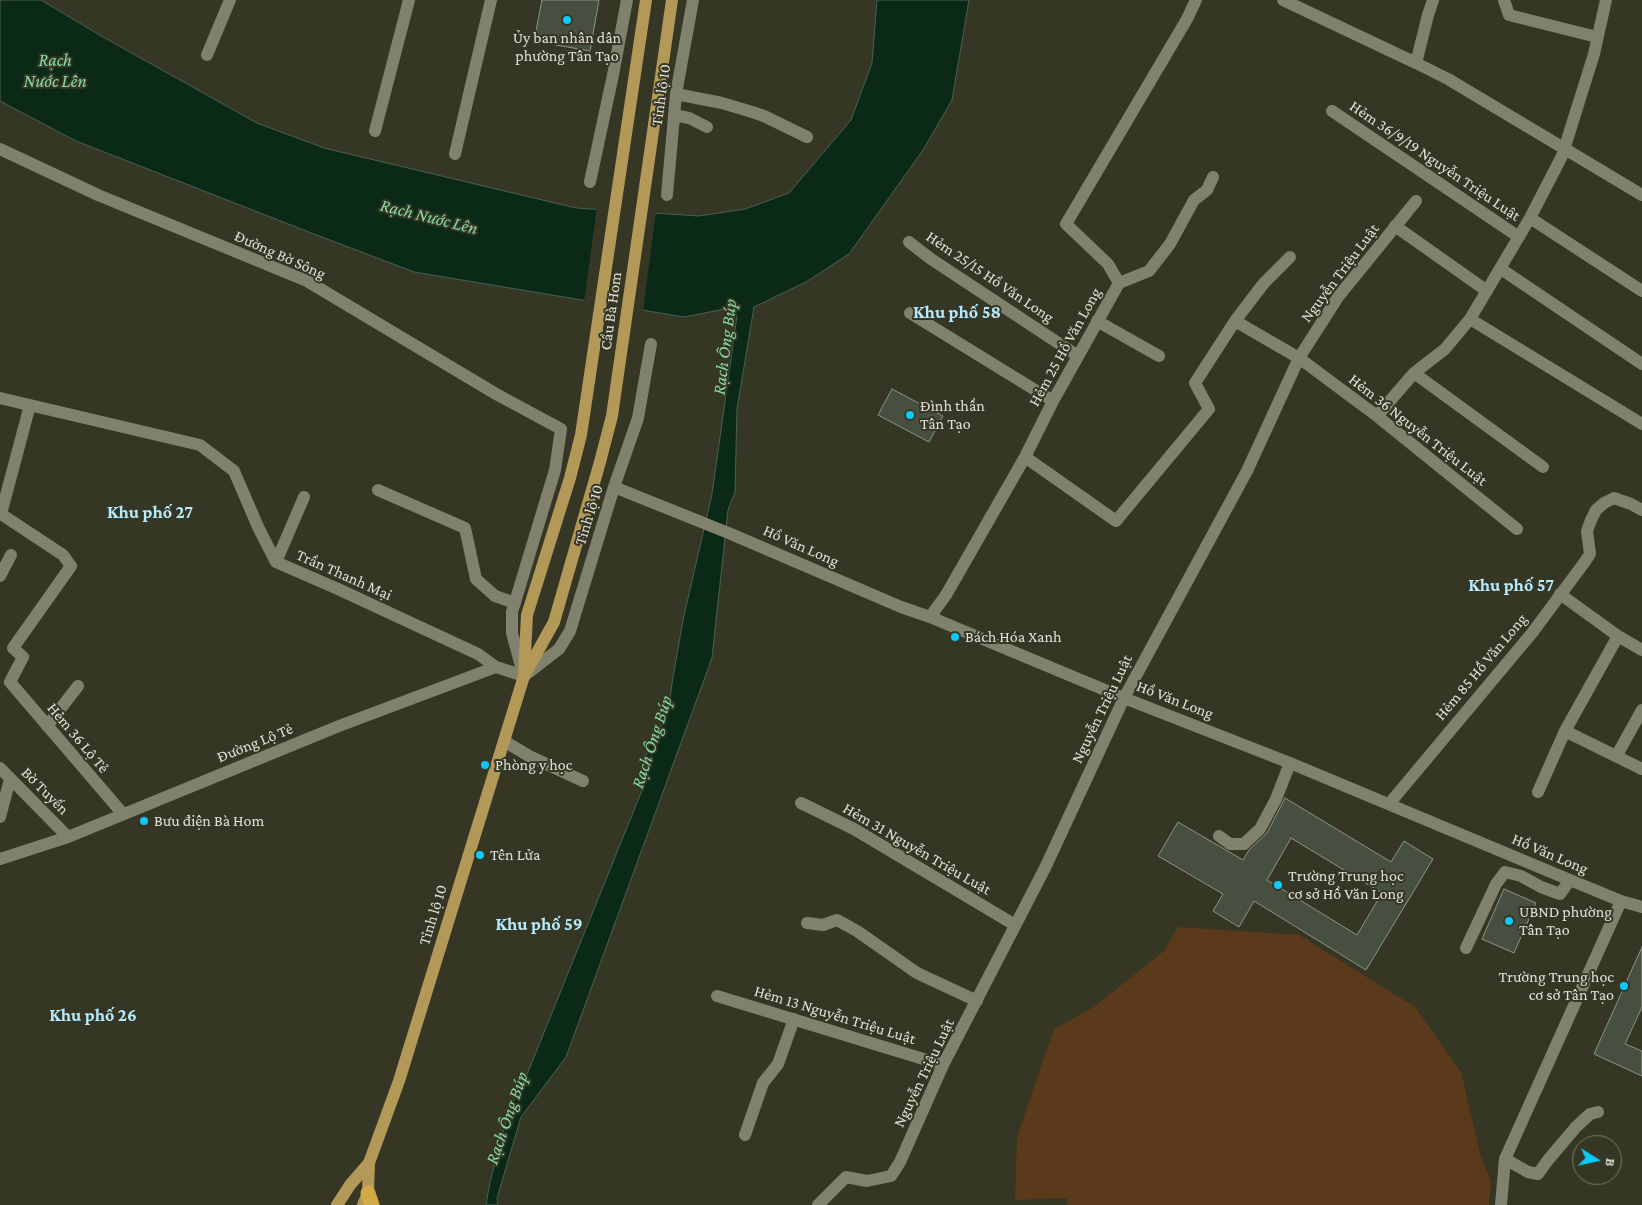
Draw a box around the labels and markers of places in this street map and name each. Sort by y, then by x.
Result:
marker: Ủy ban nhân dân phường Tân Tạo [561,14,573,26]
place label: Ủy ban nhân dân phường Tân Tạo [513,28,621,66]
place label: Đình thần Tân Tạo [920,396,985,434]
marker: Đình thần Tân Tạo [904,409,916,421]
place label: Bách Hóa Xanh [965,627,1062,647]
marker: Bách Hóa Xanh [949,631,961,643]
place label: Phòng y học [495,755,572,775]
marker: Phòng y học [479,759,491,771]
place label: Bưu điện Bà Hom [154,811,264,831]
marker: Bưu điện Bà Hom [138,815,150,827]
place label: Tên Lửa [490,845,540,865]
marker: Tên Lửa [474,849,486,861]
place label: Trường Trung học cơ sở Hồ Văn Long [1288,866,1404,904]
marker: Trường Trung học cơ sở Hồ Văn Long [1272,879,1284,891]
place label: UBND phường Tân Tạo [1519,902,1612,940]
marker: UBND phường Tân Tạo [1503,915,1515,927]
place label: Trường Trung học cơ sở Tân Tạo [1498,967,1614,1005]
marker: Trường Trung học cơ sở Tân Tạo [1618,980,1630,992]

